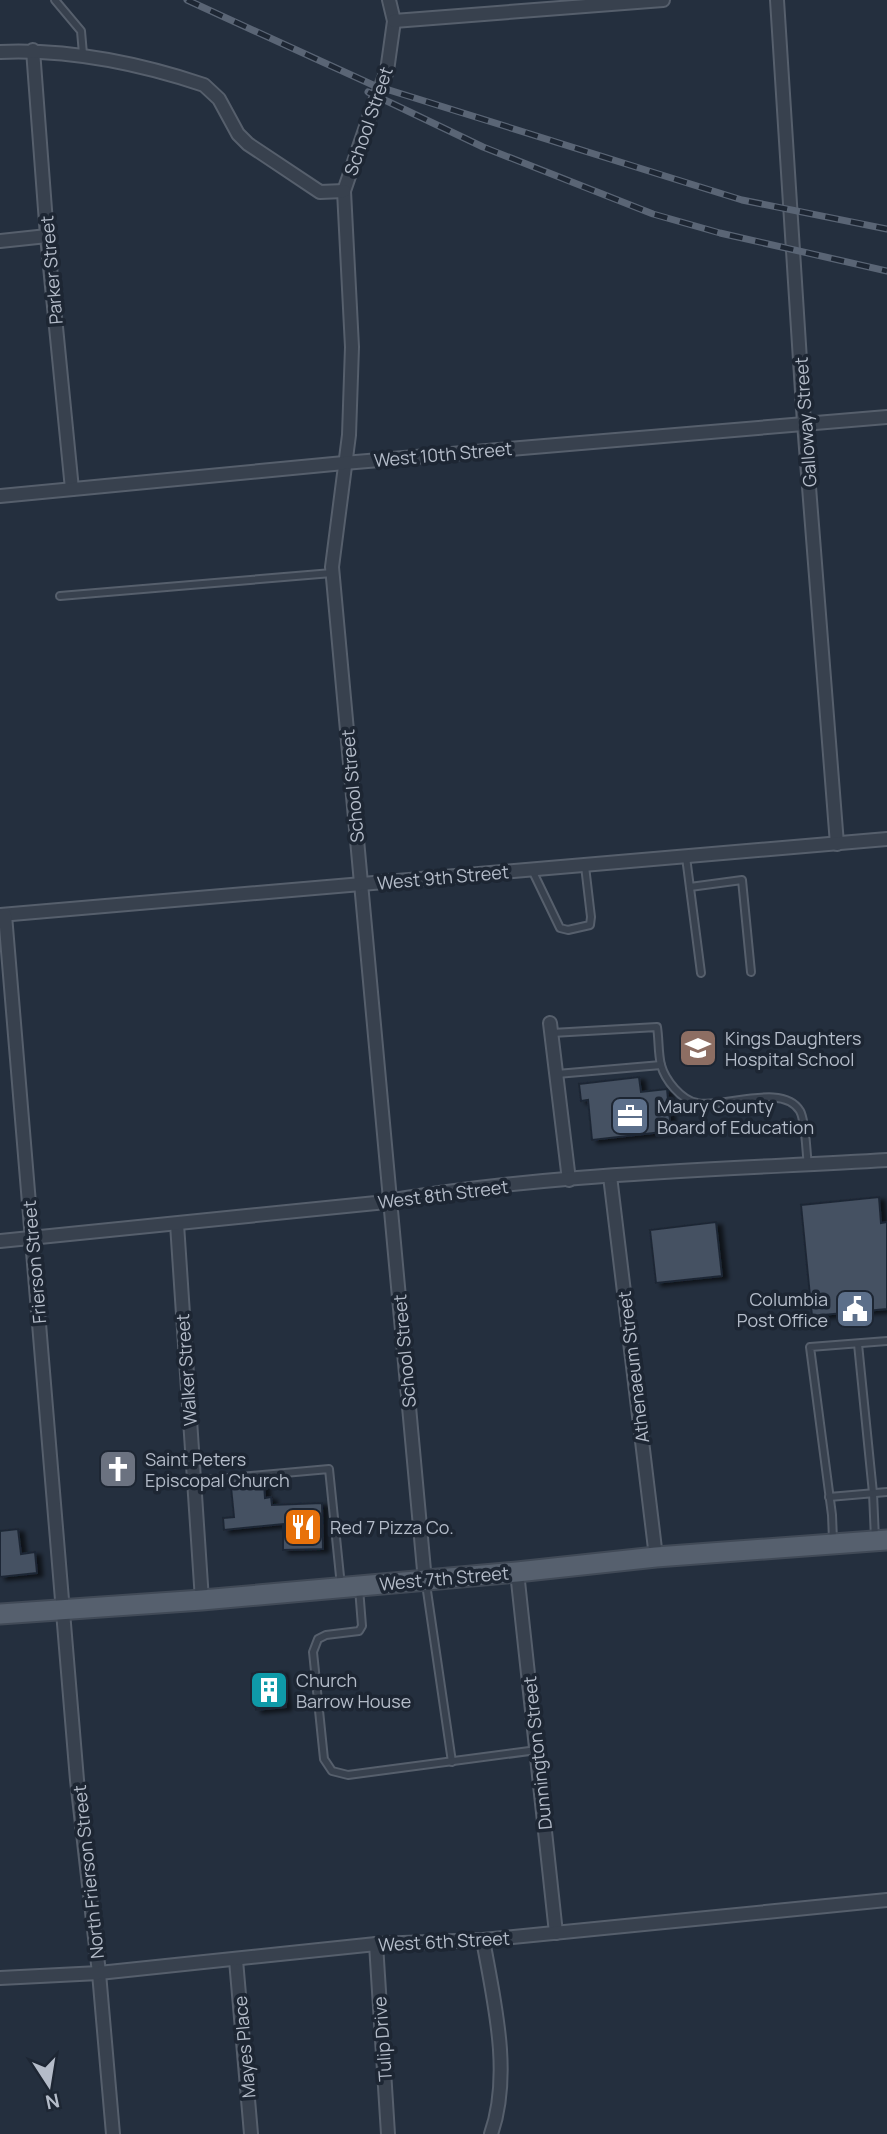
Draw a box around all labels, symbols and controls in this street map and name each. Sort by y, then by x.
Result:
street label: School Street [338,63,398,179]
street label: Parker Street [34,215,68,325]
street label: Galloway Street [788,356,822,488]
street label: West 10th Street [373,436,513,472]
street label: School Street [335,728,369,844]
street label: West 9th Street [376,859,510,895]
place label: Kings Daughters Hospital School [725,1026,861,1071]
school or university icon: Kings Daughters Hospital School [677,1027,719,1069]
place label: Maury County Board of Education [657,1094,814,1139]
office icon: Maury County Board of Education [609,1095,651,1137]
street label: West 8th Street [376,1174,510,1214]
street label: Frierson Street [17,1199,51,1325]
place label: Columbia Post Office [737,1287,828,1332]
public building icon: Columbia Post Office [834,1288,876,1330]
street label: Athenaeum Street [612,1290,654,1444]
street label: School Street [387,1293,421,1409]
street label: Walker Street [170,1313,202,1427]
place label: Saint Peters Episcopal Church [145,1447,290,1492]
church icon: Saint Peters Episcopal Church [97,1448,139,1490]
restaurant icon: Red 7 Pizza Co. [282,1506,324,1548]
place label: Red 7 Pizza Co. [330,1515,454,1539]
street label: West 7th Street [378,1560,510,1596]
place label: Church Barrow House [296,1668,411,1713]
building icon: Church Barrow House [248,1669,290,1711]
street label: Dunnington Street [517,1675,557,1831]
street label: North Frierson Street [67,1784,109,1960]
street label: West 6th Street [377,1926,511,1956]
street label: Mayes Place [228,1995,260,2099]
street label: Tulip Drive [367,1996,397,2082]
north arrow [14,2050,84,2120]
text: N [43,2087,62,2116]

